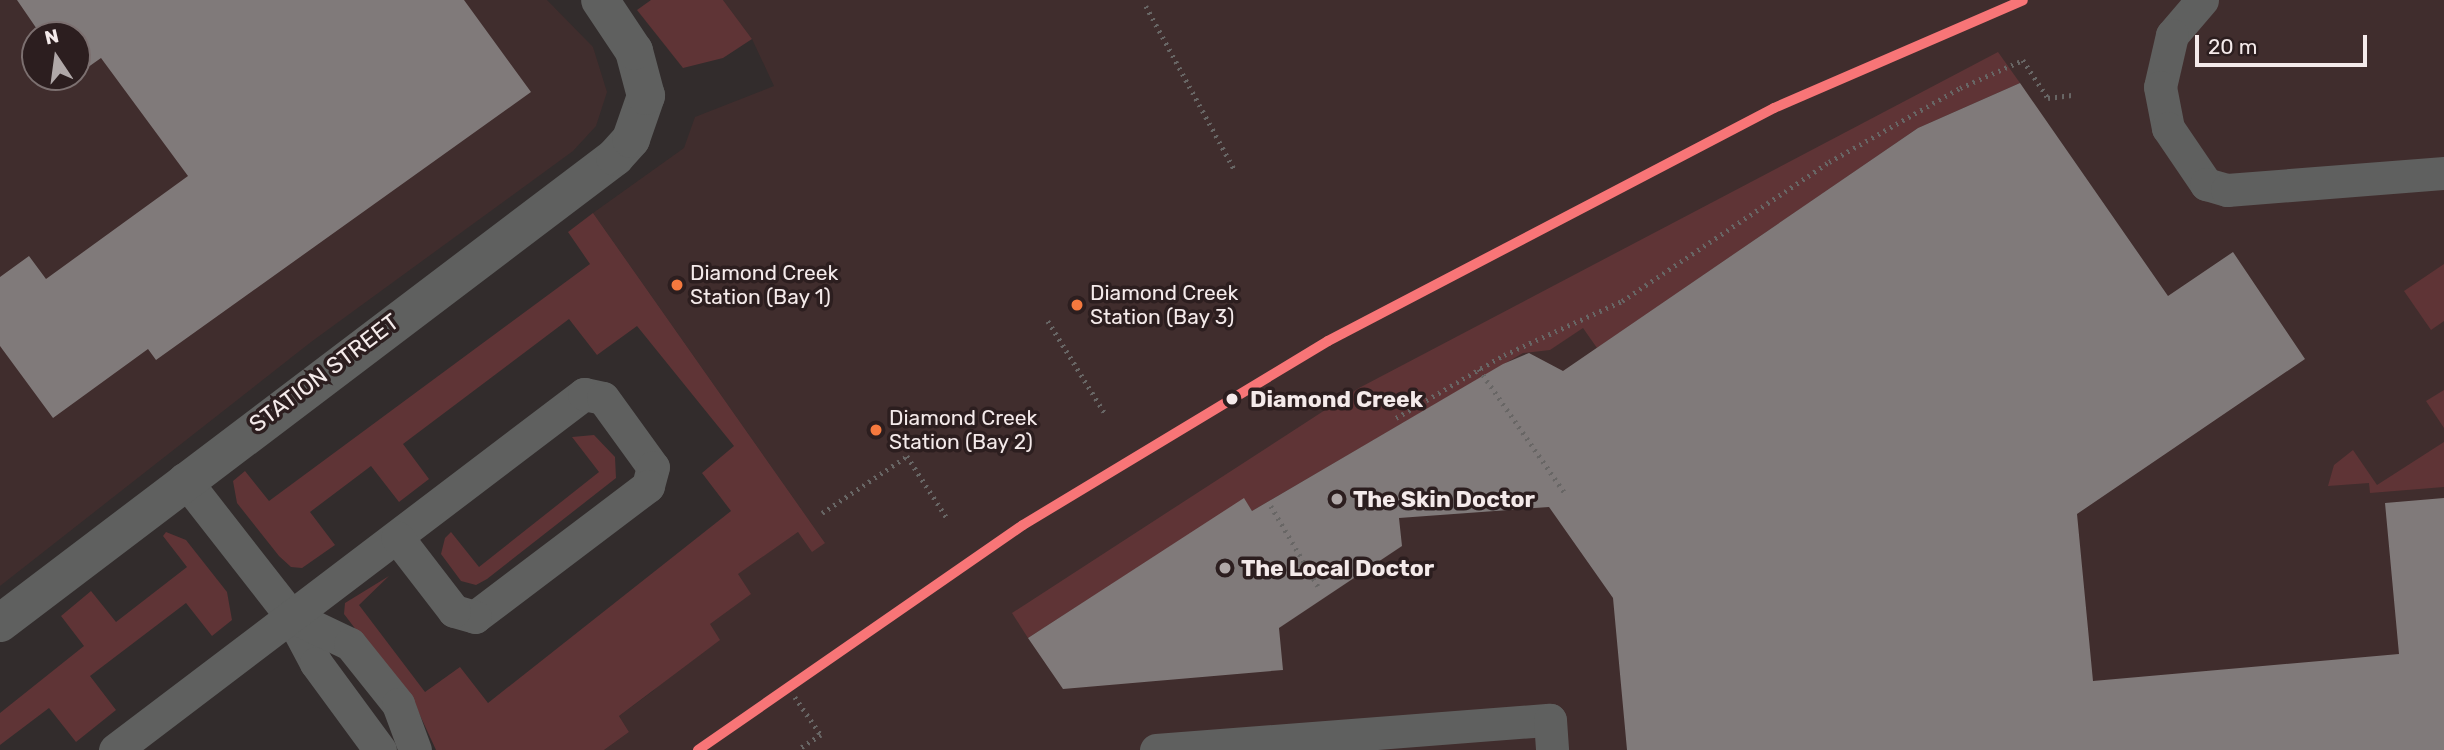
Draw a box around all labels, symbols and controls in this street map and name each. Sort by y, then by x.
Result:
north arrow [21,21,91,91]
scale bar [2199,21,2370,65]
text: N [42,24,61,50]
text: 20 m [2208,34,2257,59]
place label: Diamond Creek Station (Bay 1) [690,260,838,310]
marker: Diamond Creek Station (Bay 1) [670,278,684,292]
place label: Diamond Creek Station (Bay 3) [1090,280,1238,330]
marker: Diamond Creek Station (Bay 3) [1070,298,1084,312]
street label: STATION STREET [244,308,404,438]
place label: Diamond Creek [1250,385,1423,413]
marker: Diamond Creek [1221,388,1243,410]
place label: Diamond Creek Station (Bay 2) [889,405,1037,455]
marker: Diamond Creek Station (Bay 2) [869,423,883,437]
place label: The Skin Doctor [1353,485,1535,513]
marker: The Skin Doctor [1327,489,1347,509]
place label: The Local Doctor [1241,554,1434,582]
marker: The Local Doctor [1215,558,1235,578]

